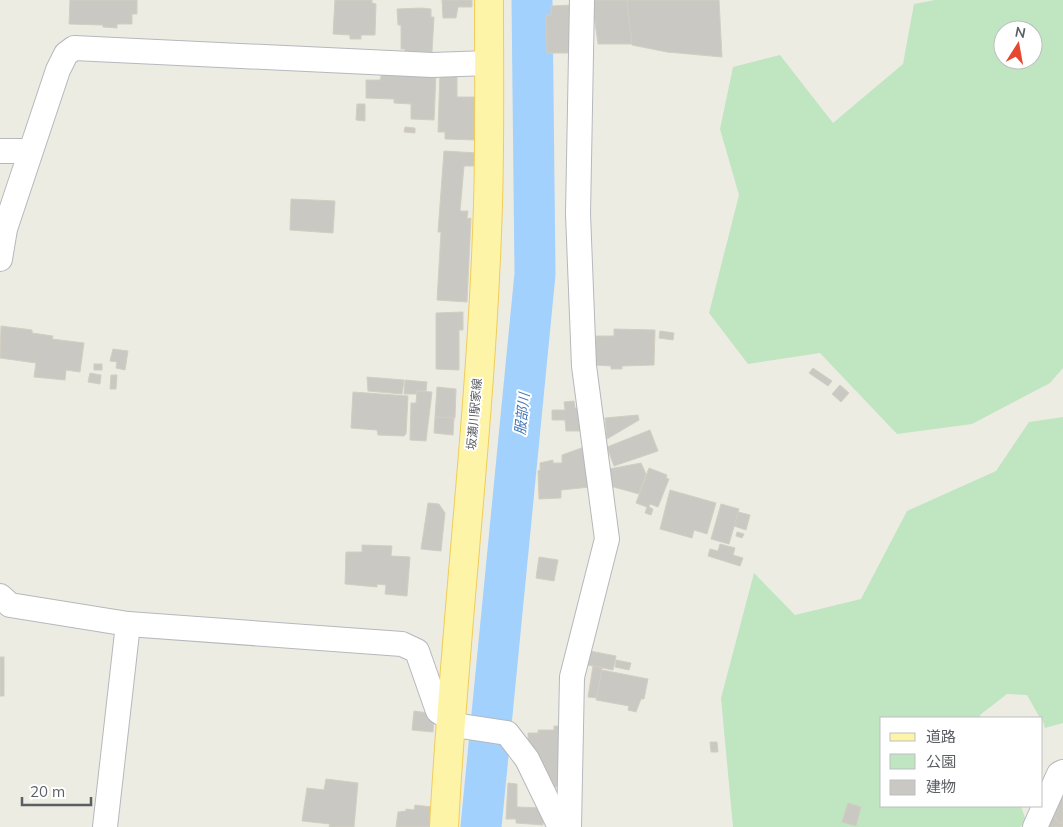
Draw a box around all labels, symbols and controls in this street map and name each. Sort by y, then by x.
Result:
north arrow [993,20,1043,70]
text: N [1014,22,1027,42]
street label: 坂瀬川駅家線 [463,377,485,451]
water label: 服部川 [511,390,533,436]
legend [880,717,1043,807]
text: 道路 [926,727,956,746]
text: 公園 [926,752,956,771]
scale bar [22,774,91,806]
text: 建物 [926,777,956,796]
text: 20 m [30,782,65,801]

